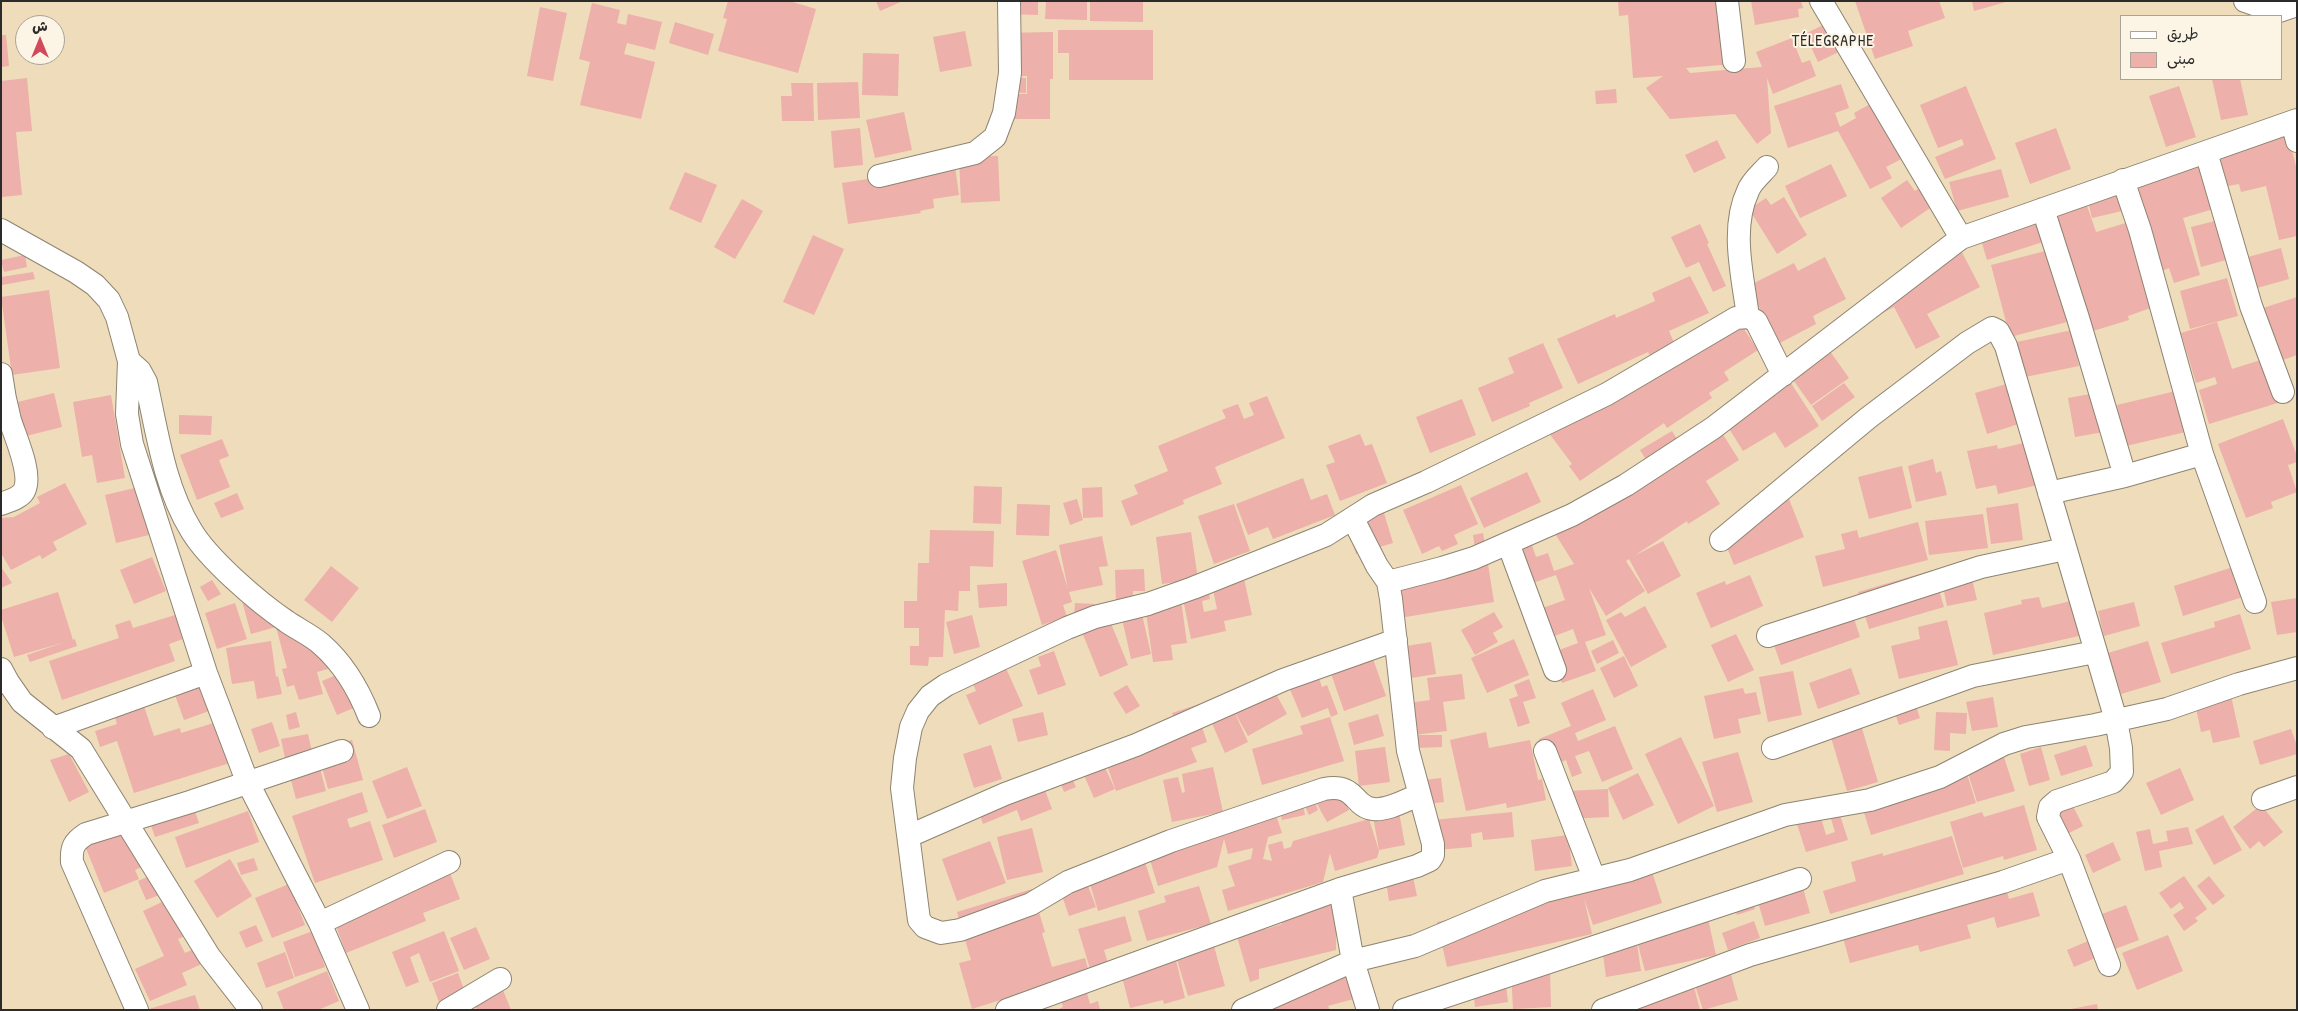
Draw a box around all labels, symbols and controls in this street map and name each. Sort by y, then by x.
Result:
north arrow [15,15,65,65]
legend [2120,15,2283,80]
text: ش [32,16,48,35]
text: طريق [2167,23,2199,44]
district label: TÉLEGRAPHE [1790,32,1876,52]
text: مبنى [2167,48,2195,69]

